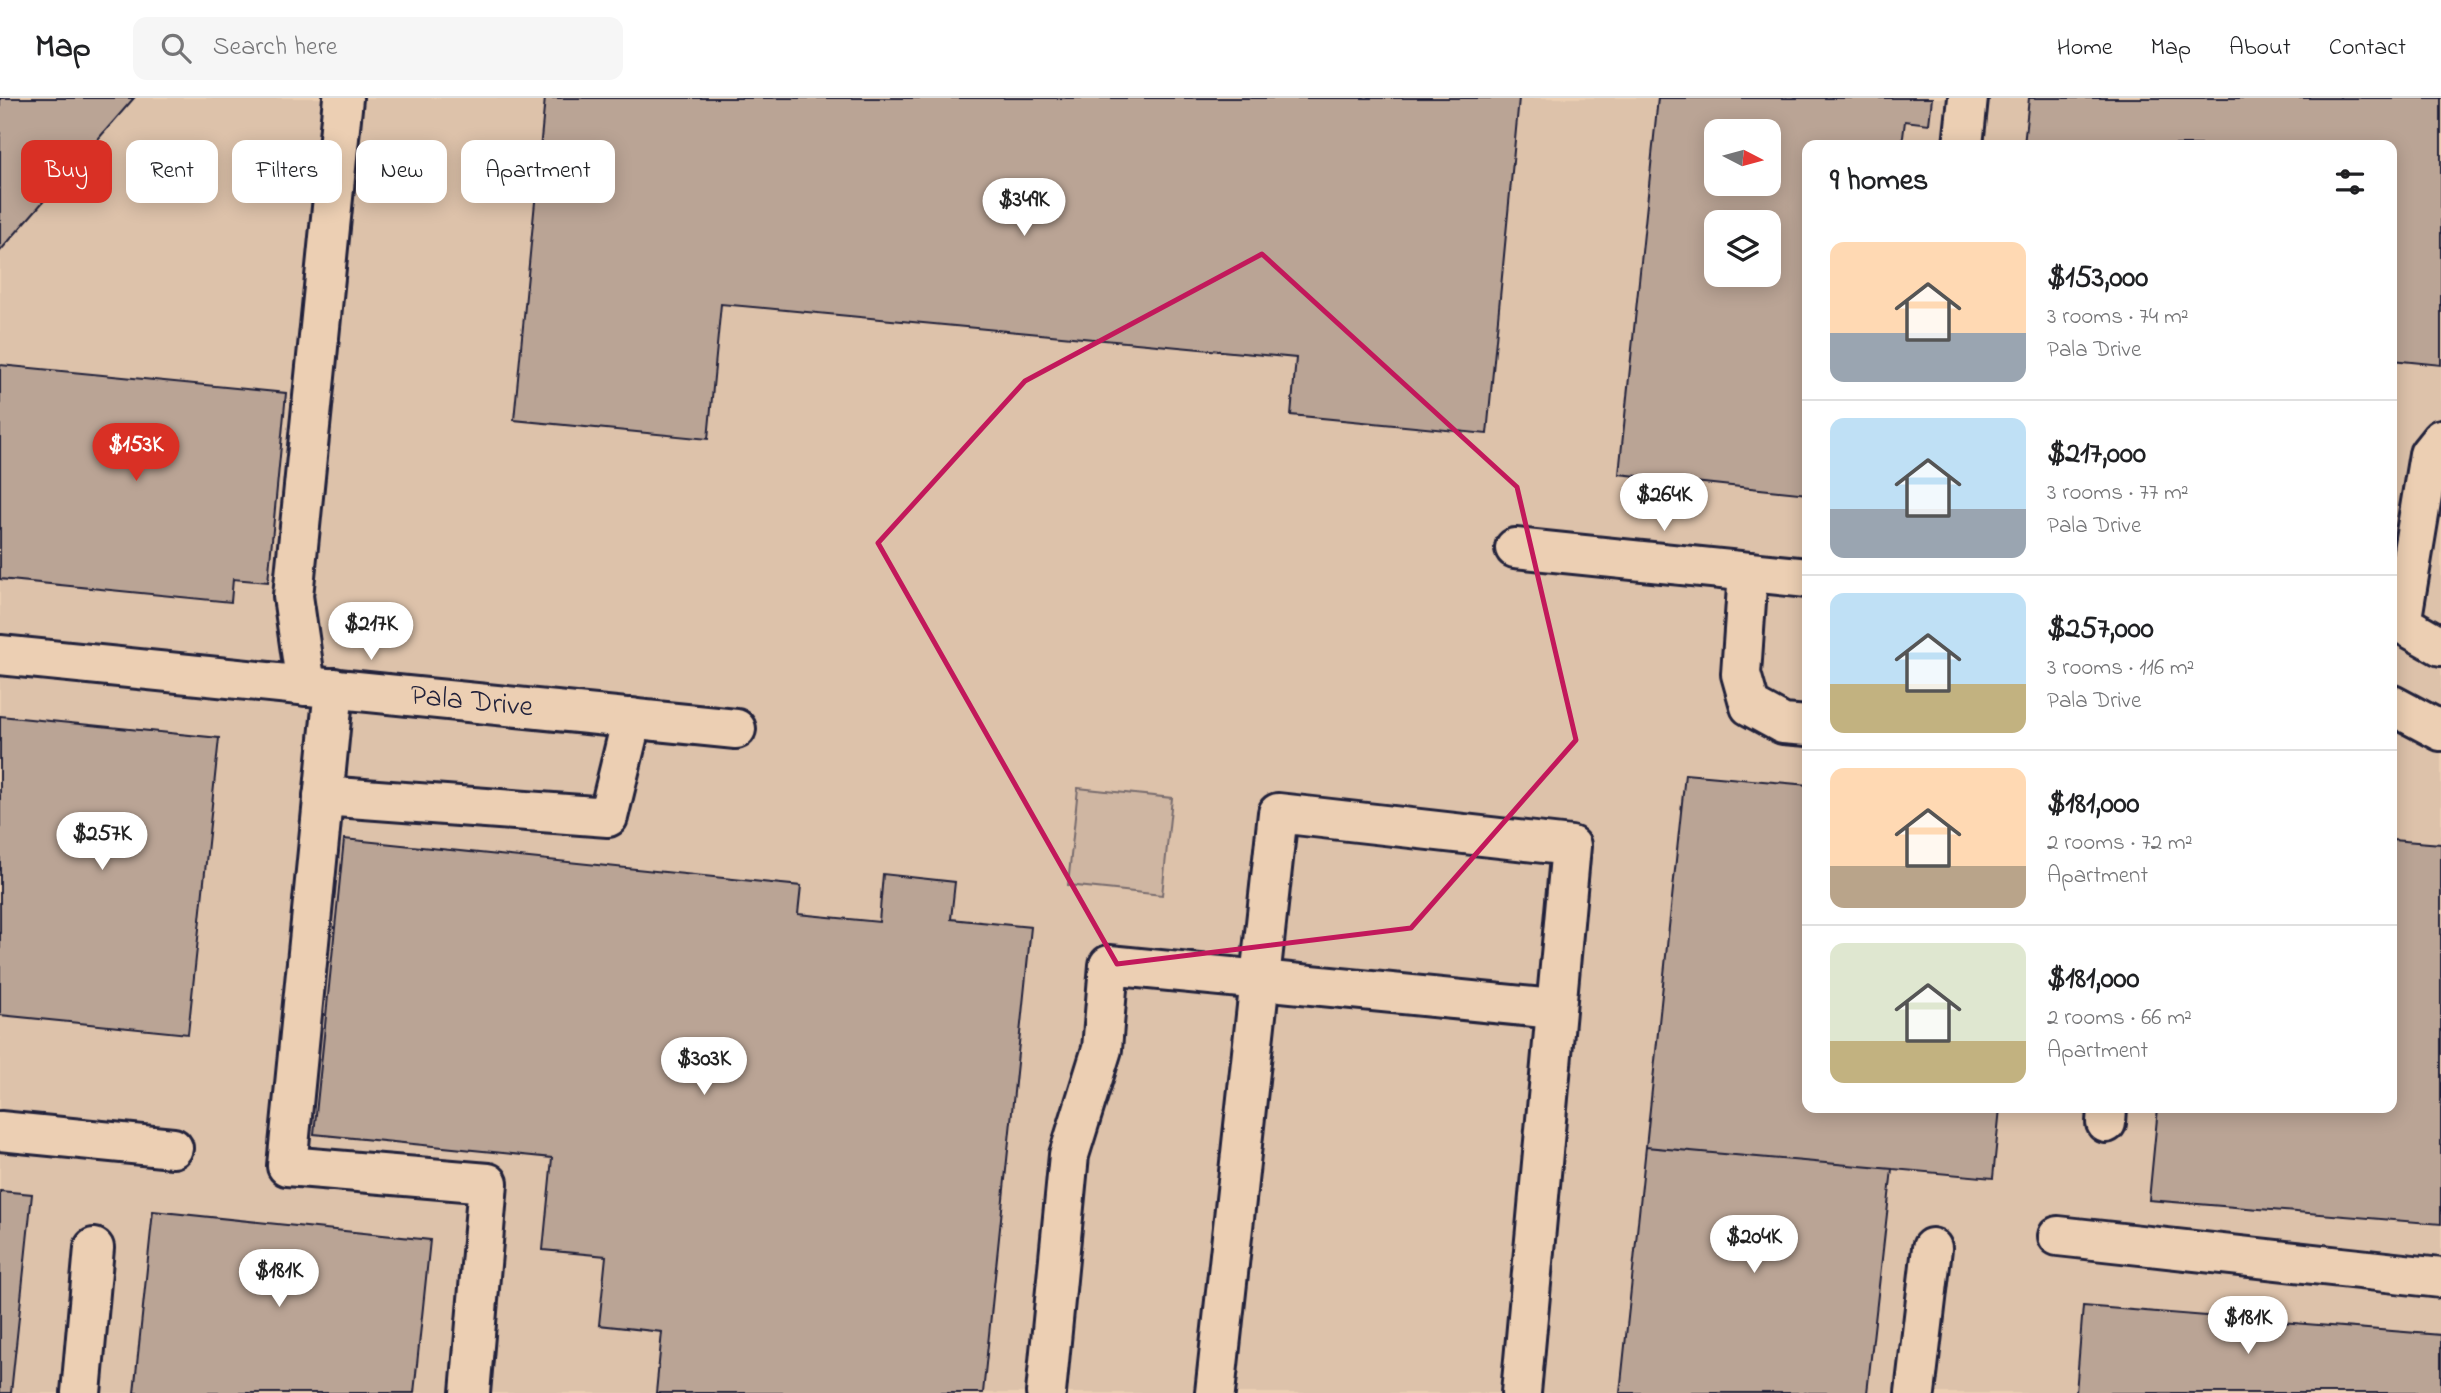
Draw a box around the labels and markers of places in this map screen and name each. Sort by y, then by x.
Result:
pin: $349K [975,178,1073,238]
pin: $153K [87,424,185,483]
pin: $264K [1615,474,1713,533]
pin: $217K [322,602,420,662]
pin: $257K [53,812,151,872]
pin: $303K [655,1038,753,1097]
pin: $204K [1705,1216,1803,1275]
pin: $181K [230,1250,328,1309]
pin: $181K [2199,1296,2297,1356]

